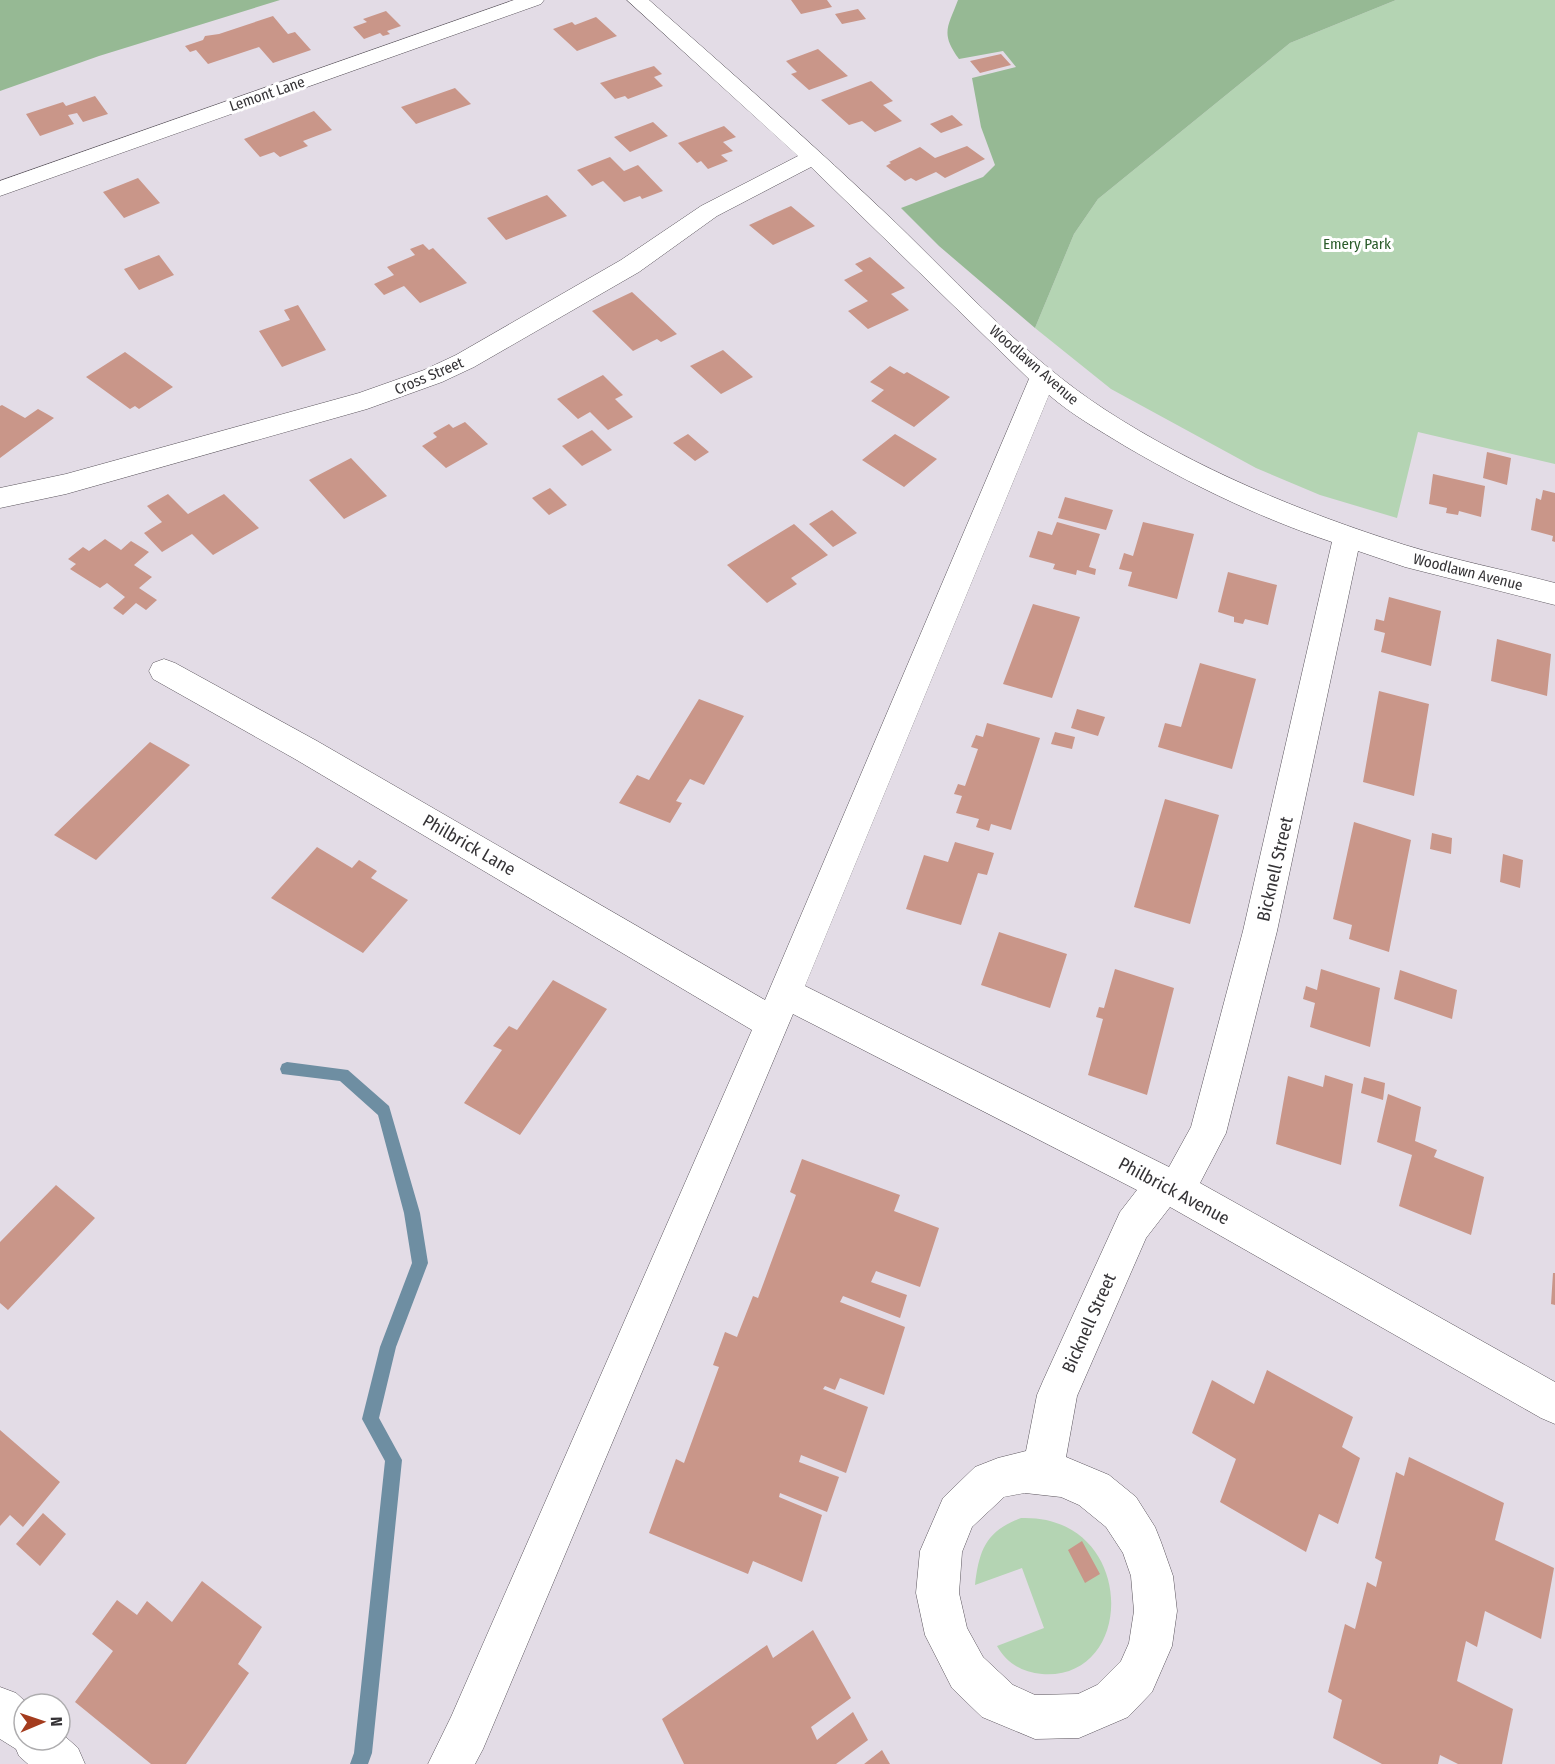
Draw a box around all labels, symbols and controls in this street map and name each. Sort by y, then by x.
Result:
street label: Lemont Lane [227,73,307,115]
park label: Emery Park [1323,235,1391,253]
street label: Woodlawn Avenue [986,321,1082,409]
street label: Cross Street [392,353,466,399]
street label: Woodlawn Avenue [1411,550,1525,594]
street label: Philbrick Lane [419,810,519,880]
street label: Bicknell Street [1252,814,1298,924]
street label: Philbrick Avenue [1115,1152,1233,1230]
street label: Bicknell Street [1057,1270,1121,1376]
north arrow [12,1692,72,1752]
text: N [47,1716,66,1727]

